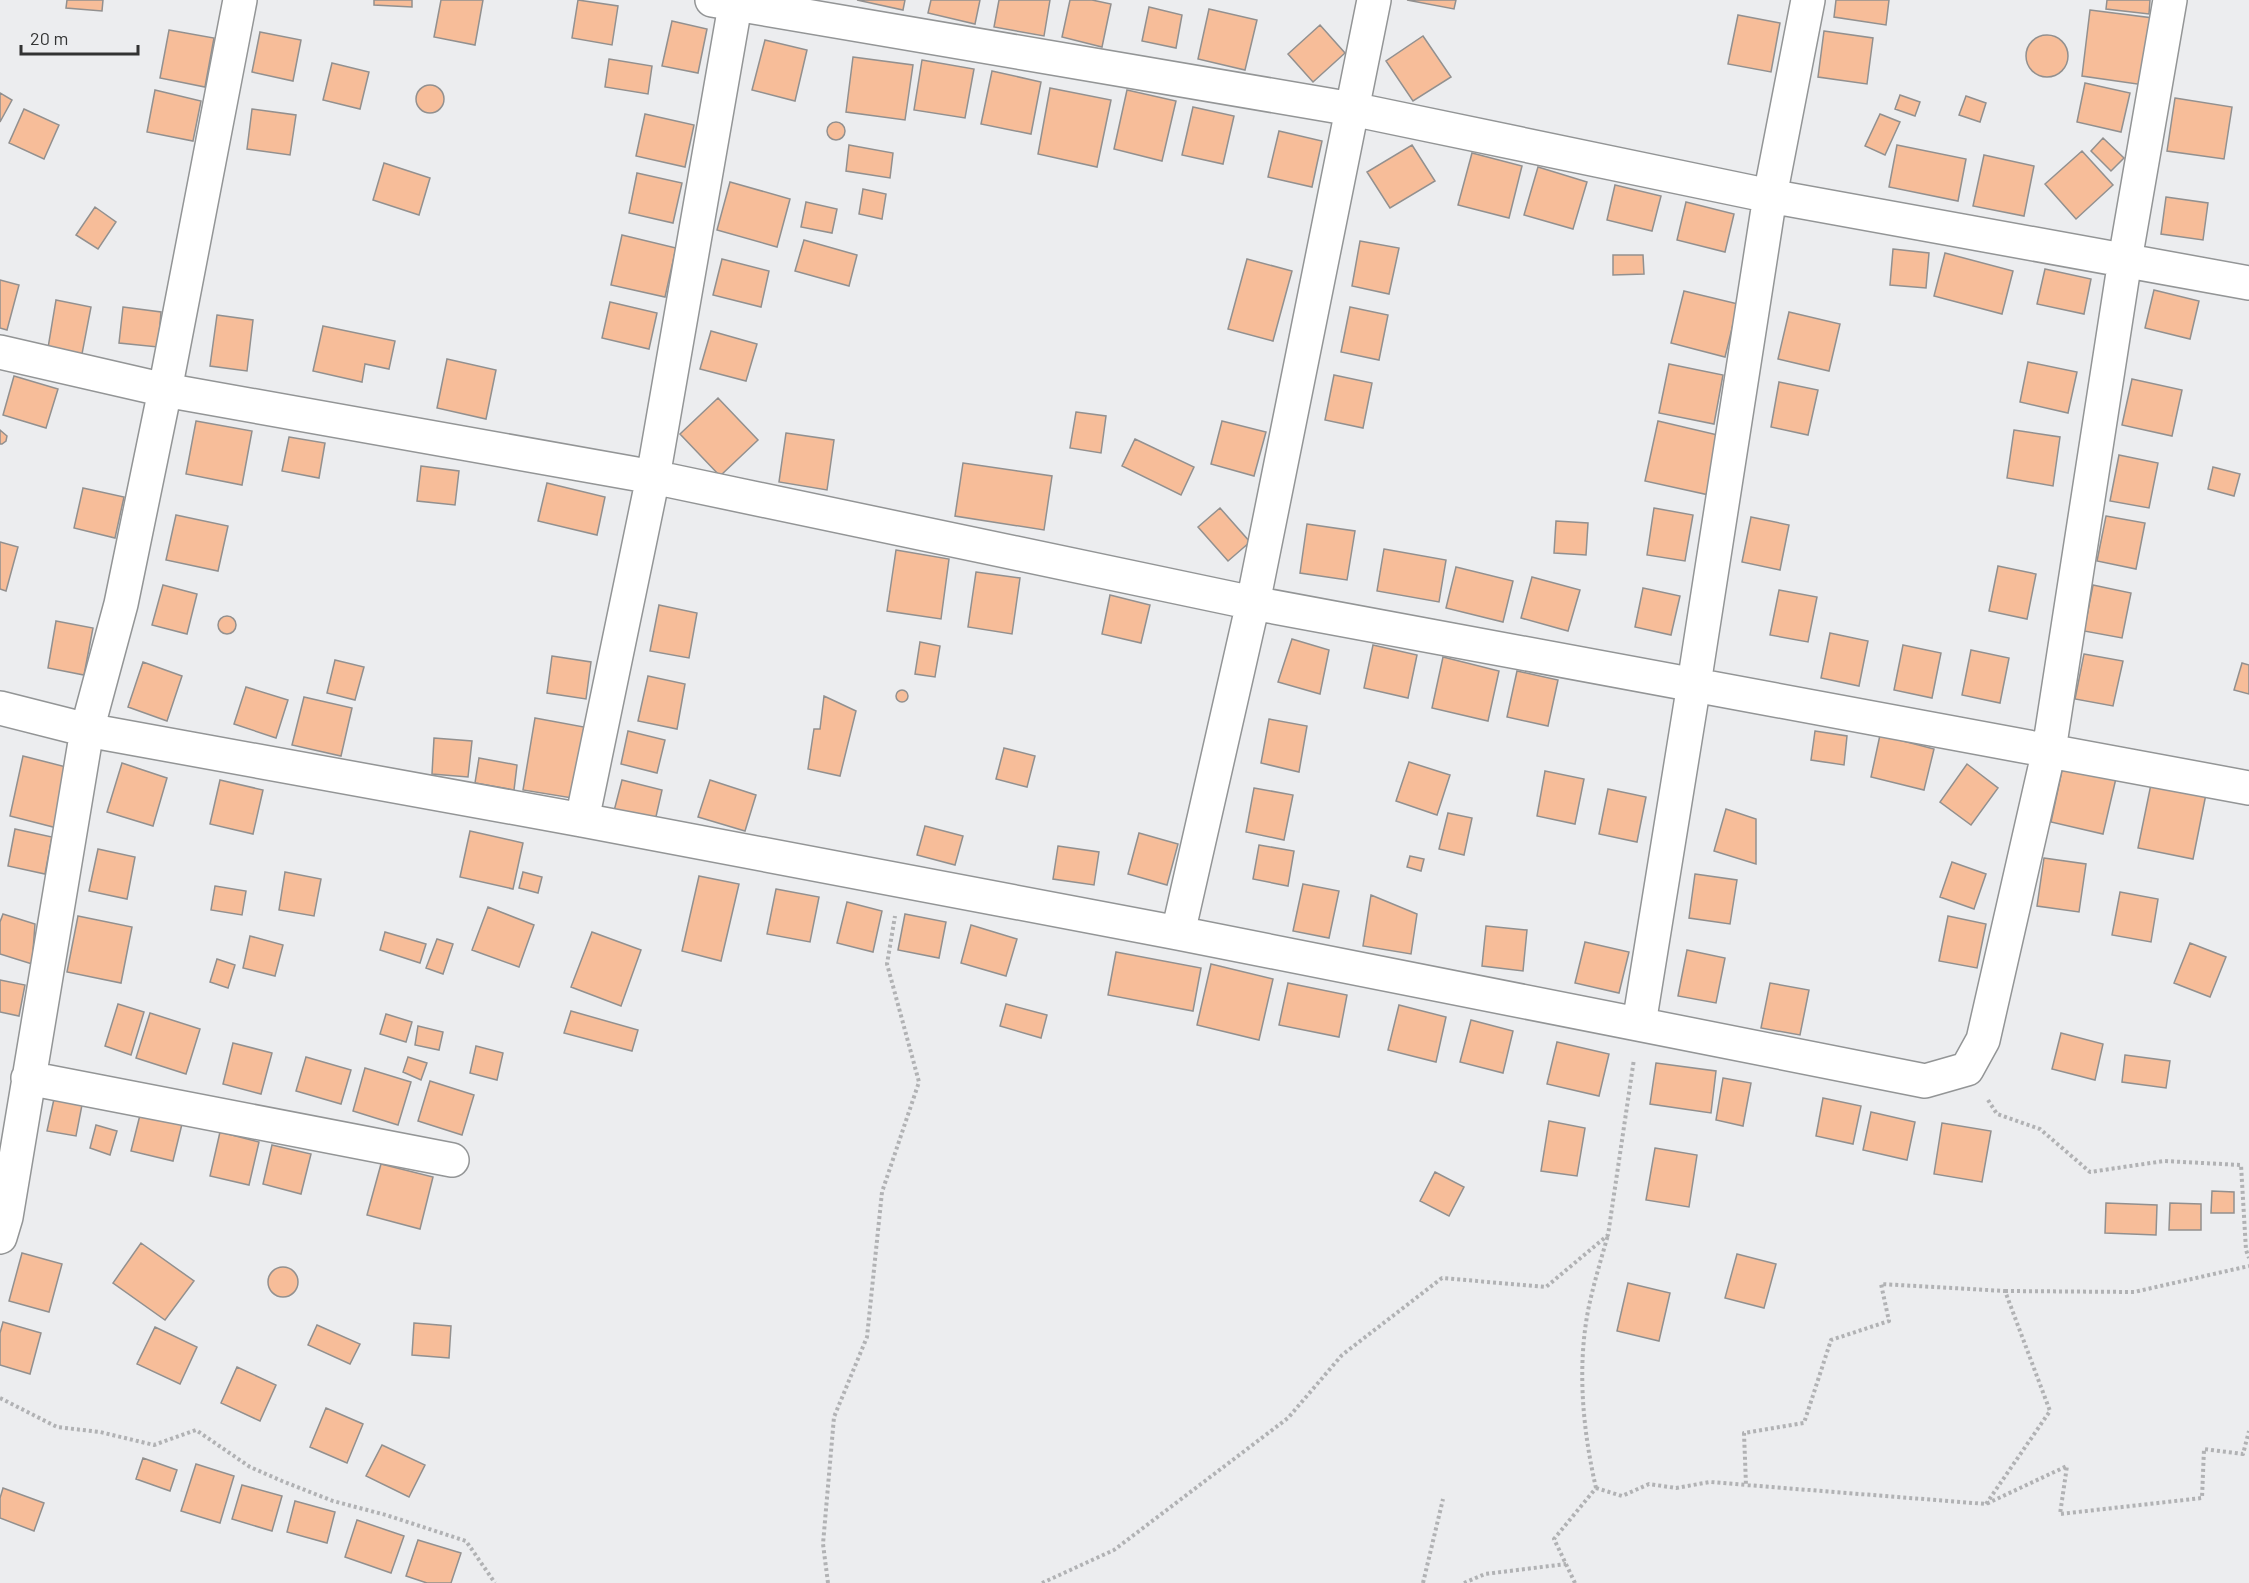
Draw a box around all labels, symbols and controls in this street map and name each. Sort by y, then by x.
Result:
scale bar [21,18,138,56]
text: 20 m [30,27,68,49]

